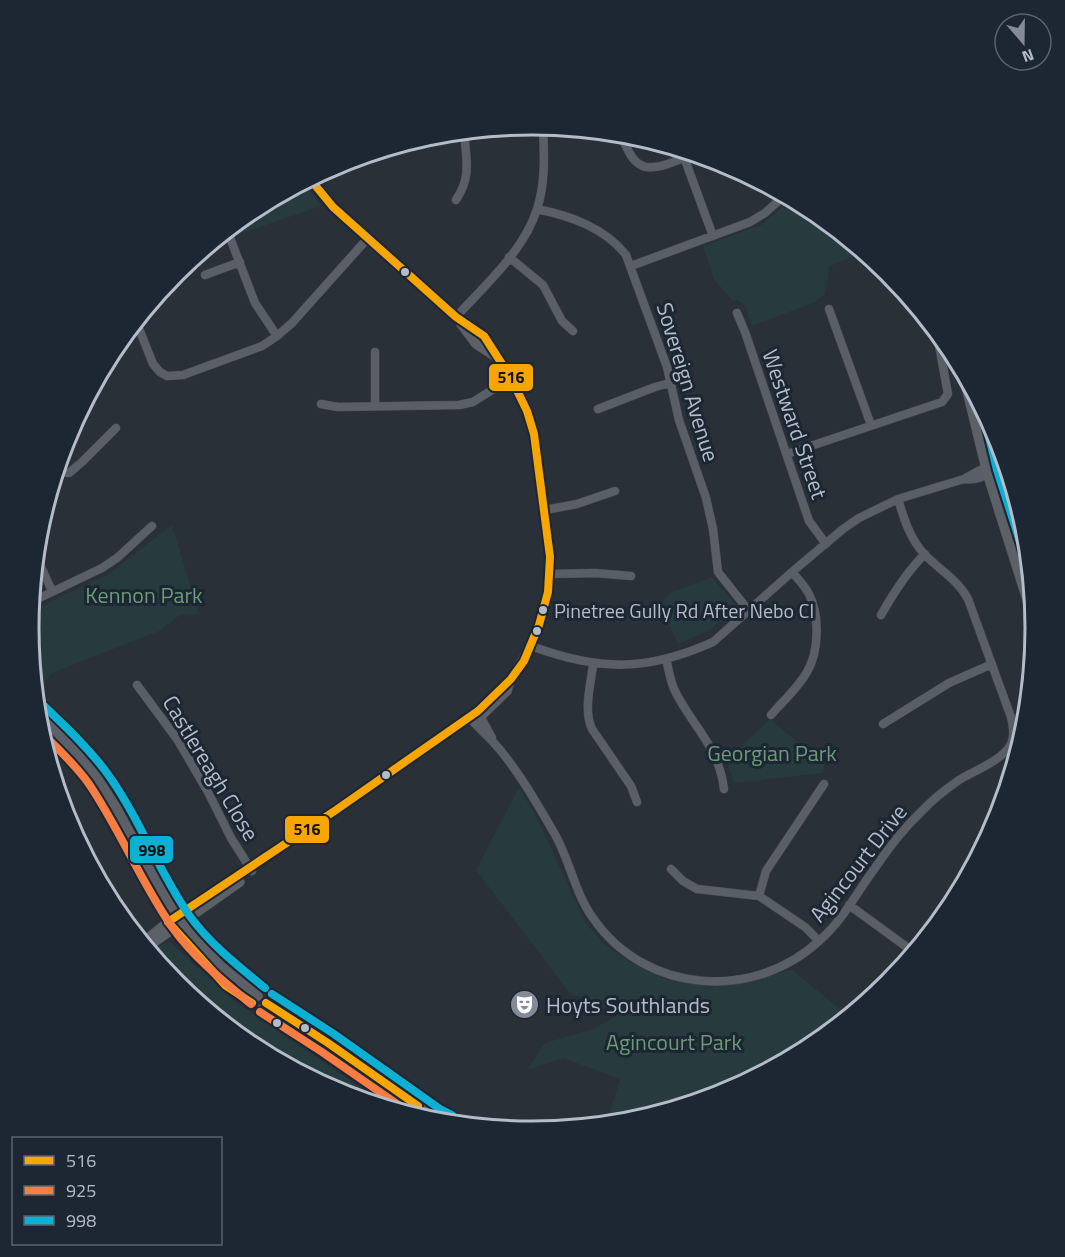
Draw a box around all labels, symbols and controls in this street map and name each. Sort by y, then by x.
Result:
north arrow [993,12,1053,72]
text: N [1019,43,1037,69]
unlabelled marker [399,266,411,278]
street label: Sovereign Avenue [648,298,728,466]
street label: Westward Street [753,345,837,504]
line badge: 516 [488,363,534,392]
text: 516 [498,365,524,389]
park label: Kennon Park [85,578,203,612]
place label: Pinetree Gully Rd After Nebo Cl [554,595,814,626]
marker: Pinetree Gully Rd After Nebo Cl [537,604,549,616]
unlabelled marker [531,625,543,637]
street label: Castlereagh Close [154,689,268,847]
park label: Georgian Park [707,736,837,770]
unlabelled marker [380,769,392,781]
street label: Agincourt Drive [801,797,915,929]
line badge: 516 [284,815,330,844]
text: 516 [294,817,320,841]
line badge: 998 [129,835,174,864]
text: 998 [139,838,165,862]
place label: Hoyts Southlands [546,988,710,1022]
theatre icon: Hoyts Southlands [509,989,541,1021]
unlabelled marker [271,1017,283,1029]
unlabelled marker [299,1022,311,1034]
park label: Agincourt Park [606,1025,742,1059]
legend [12,1137,222,1245]
text: 516 [66,1147,96,1174]
text: 925 [66,1177,96,1204]
text: 998 [66,1207,96,1234]

